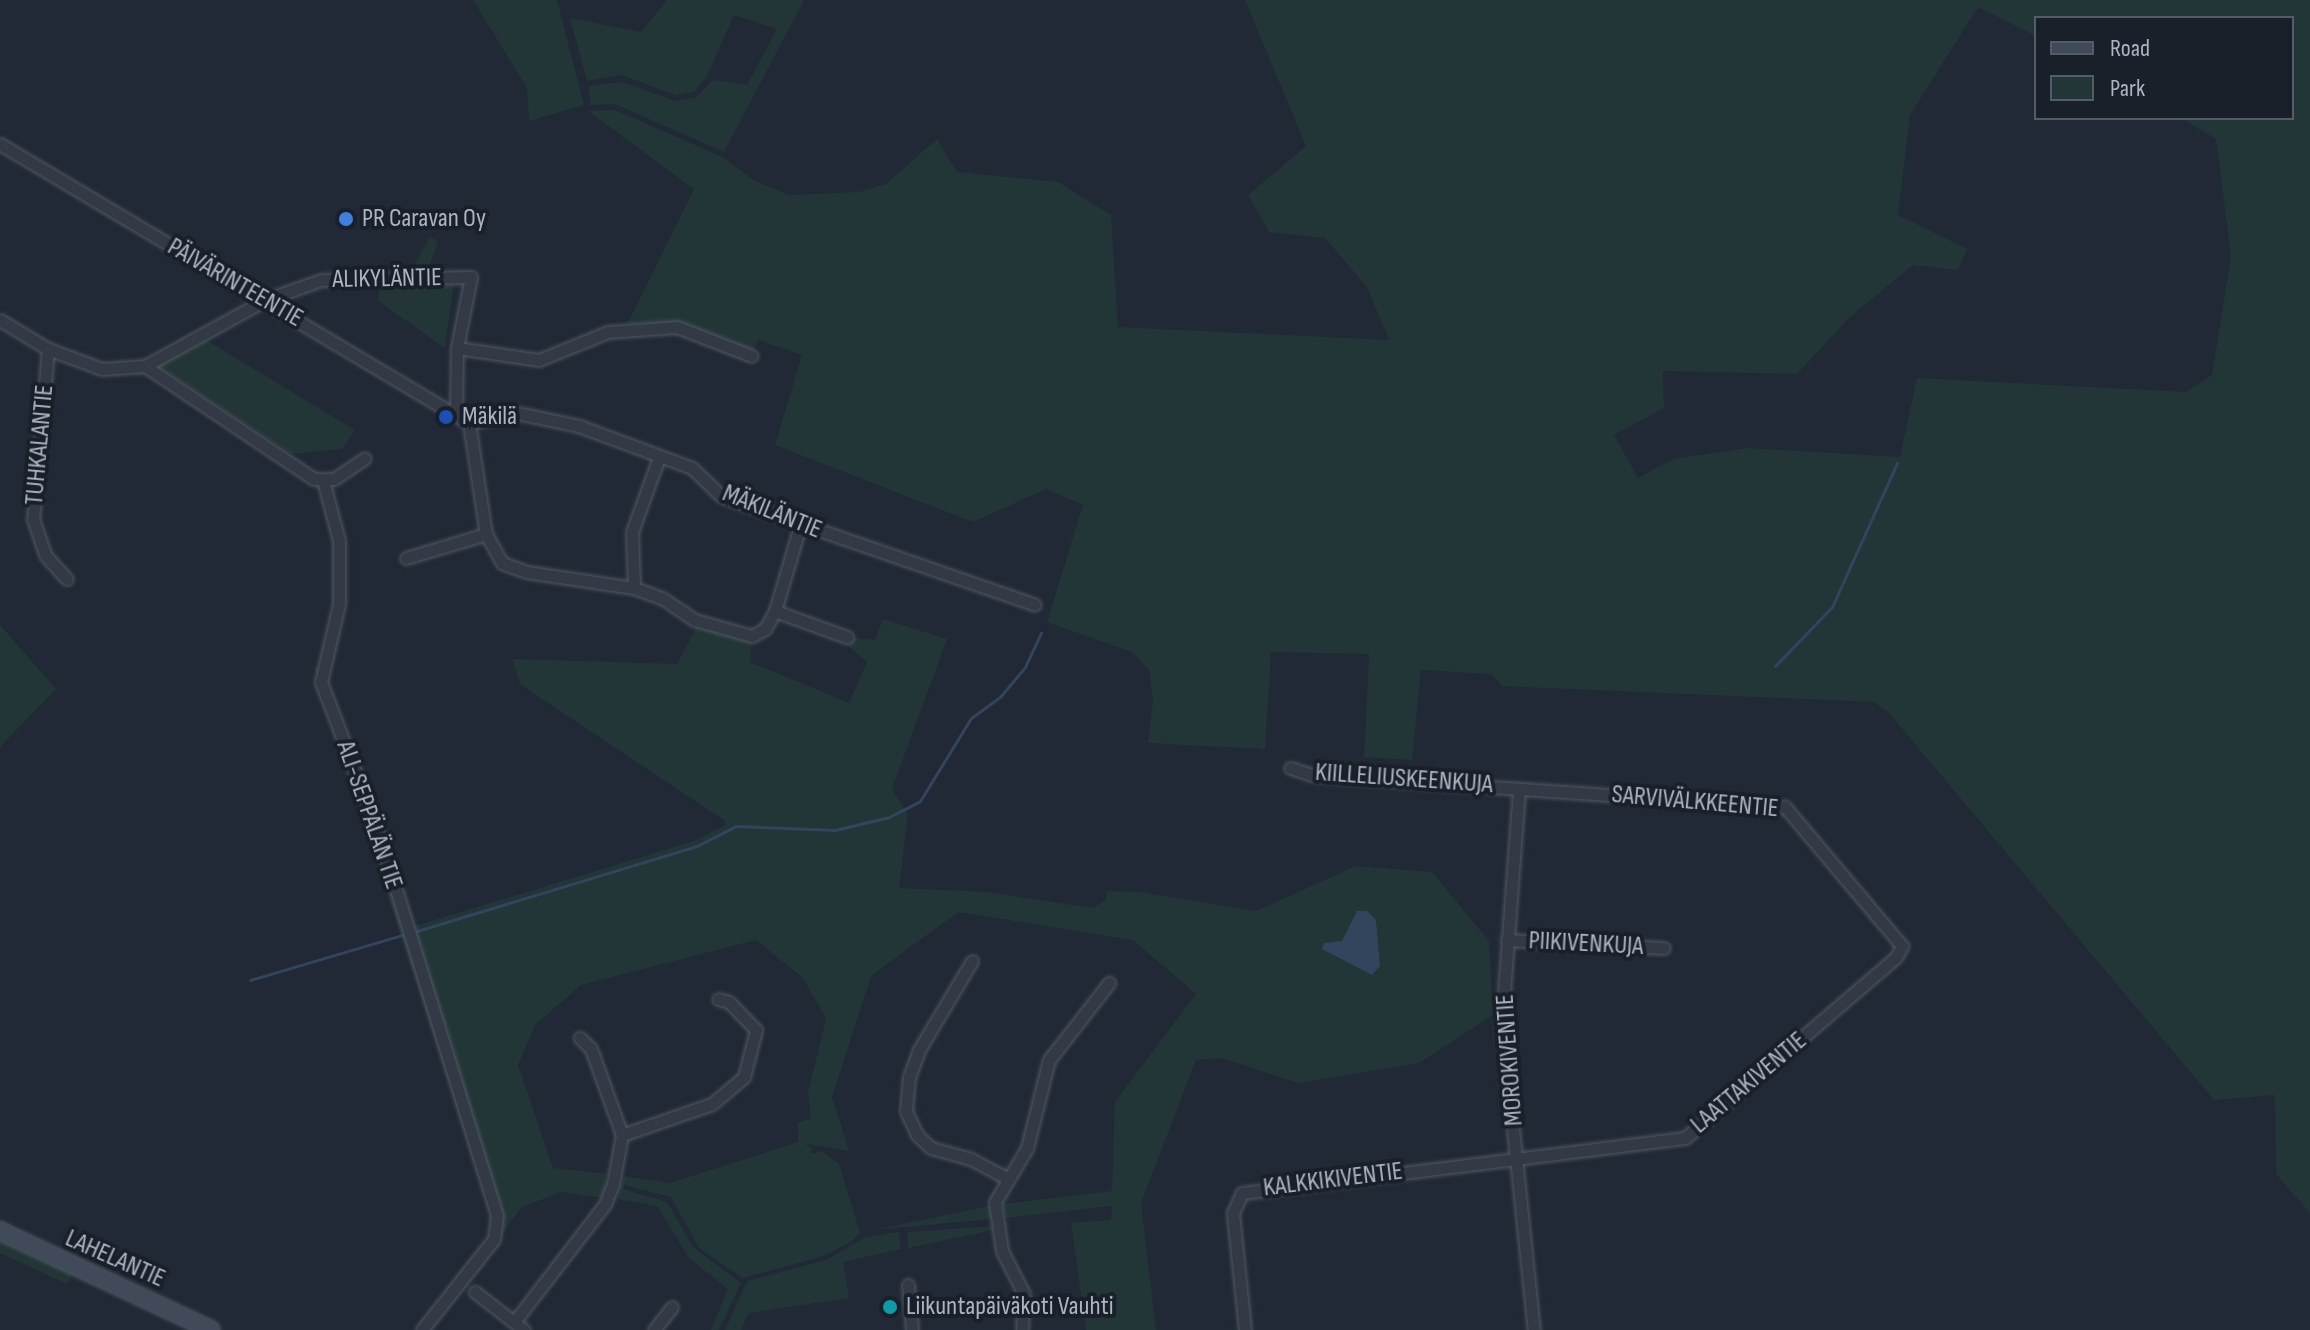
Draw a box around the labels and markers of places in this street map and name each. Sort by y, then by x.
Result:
place label: PR Caravan Oy [362,203,486,235]
marker: PR Caravan Oy [337,210,355,228]
place label: Mäkilä [462,401,517,433]
marker: Mäkilä [437,408,455,426]
place label: Liikuntapäiväkoti Vauhti [906,1291,1114,1323]
marker: Liikuntapäiväkoti Vauhti [881,1298,899,1316]

